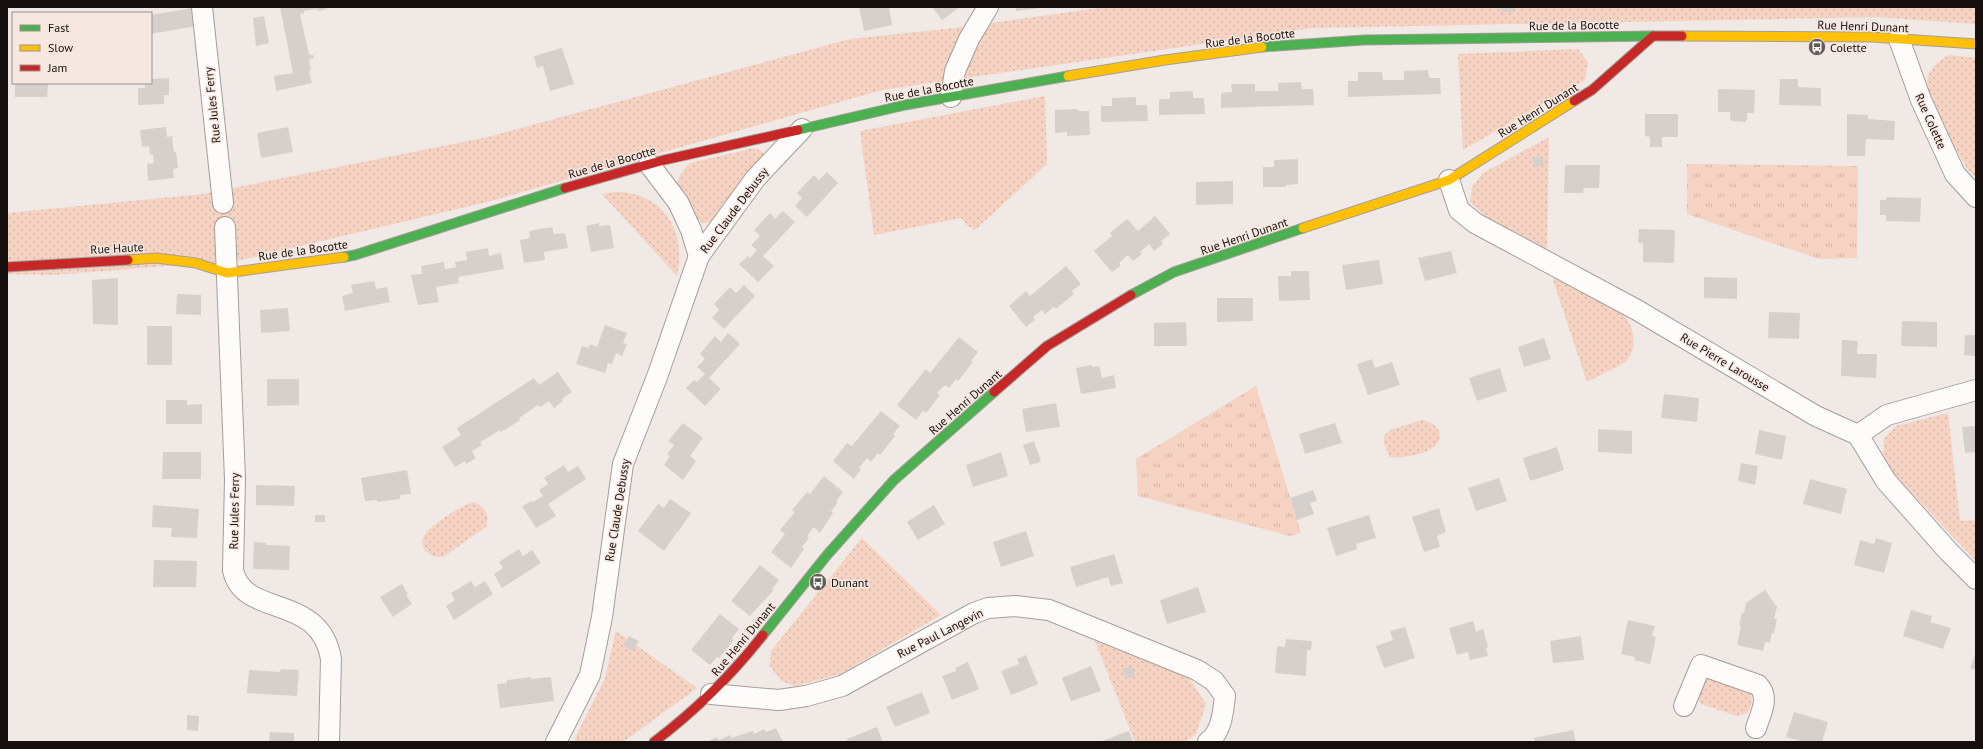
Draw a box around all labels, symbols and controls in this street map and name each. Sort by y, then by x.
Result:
legend [12,12,152,84]
street label: Rue de la Bocotte [1529,17,1619,33]
street label: Rue Henri Dunant [1817,17,1909,35]
text: Fast [48,20,69,35]
street label: Rue de la Bocotte [1204,25,1296,51]
bus stop icon: Colette [1807,37,1827,57]
text: Slow [48,40,73,55]
place label: Colette [1830,40,1867,55]
text: Jam [47,60,67,75]
street label: Rue Jules Ferry [200,66,223,144]
street label: Rue de la Bocotte [883,73,975,105]
street label: Rue Henri Dunant [1495,79,1581,141]
street label: Rue Colette [1912,91,1950,151]
street label: Rue de la Bocotte [567,142,657,182]
street label: Rue Claude Debussy [697,164,771,256]
street label: Rue Henri Dunant [1198,214,1290,258]
street label: Rue de la Bocotte [257,236,349,264]
street label: Rue Haute [90,239,144,257]
street label: Rue Pierre Larousse [1678,329,1772,395]
street label: Rue Henri Dunant [926,366,1004,438]
street label: Rue Claude Debussy [601,457,633,562]
street label: Rue Jules Ferry [226,472,242,549]
bus stop icon: Dunant [808,572,828,592]
place label: Dunant [831,575,868,590]
street label: Rue Henri Dunant [708,599,778,679]
street label: Rue Paul Langevin [894,605,986,661]

